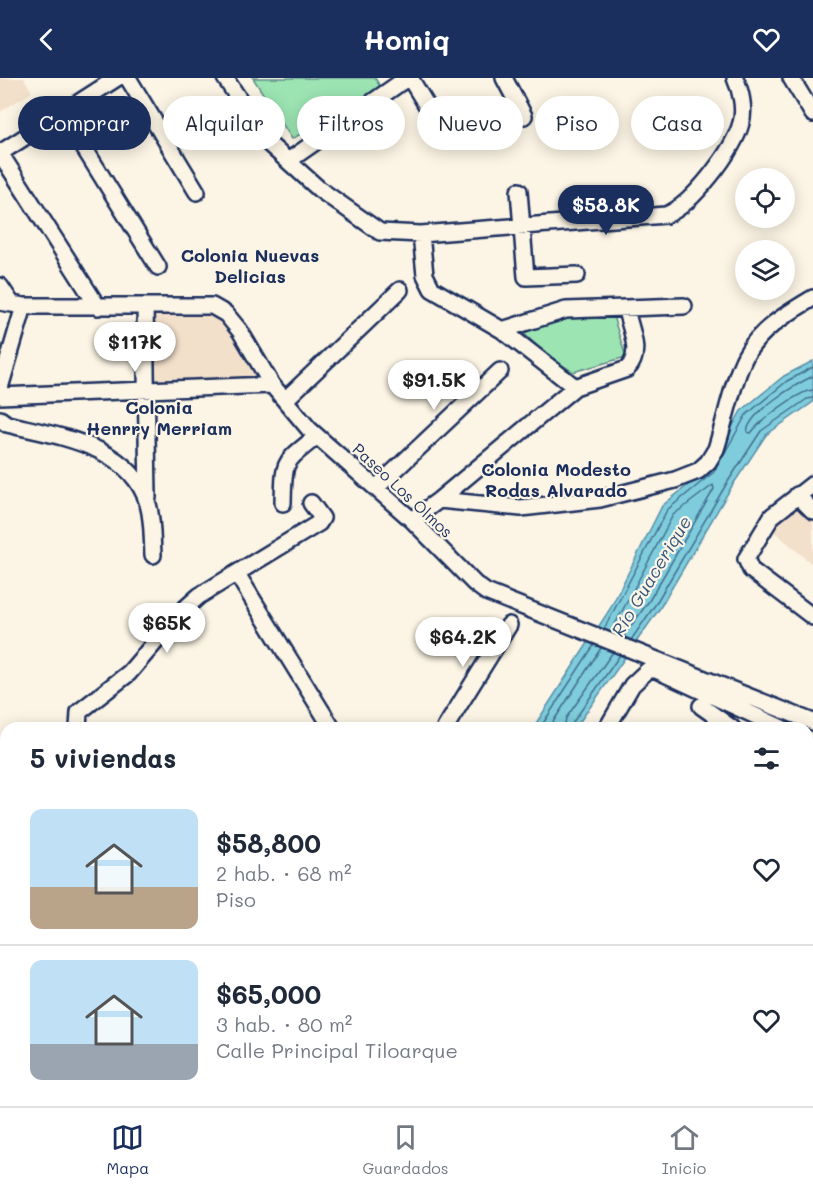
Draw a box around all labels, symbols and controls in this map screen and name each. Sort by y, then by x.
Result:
text: Homiq [363,22,450,57]
icon: back [30,23,63,56]
icon: heart [750,23,783,56]
chip: Comprar [18,96,151,150]
chip: Alquilar [163,96,285,150]
chip: Filtros [297,96,405,150]
chip: Nuevo [417,96,523,150]
chip: Piso [535,96,619,150]
chip: Casa [631,96,724,150]
map controls [735,168,795,300]
button: locate [735,168,795,228]
pin: $58.8K [557,185,655,236]
text: $58.8K [572,191,640,217]
button: layers [735,240,795,300]
district label: Colonia Nuevas Delicias [181,243,319,288]
pin: $117K [93,322,177,373]
text: $117K [108,328,162,354]
pin: $91.5K [385,360,483,411]
text: $91.5K [402,366,466,392]
district label: Colonia Henrry Merriam [86,395,232,440]
street label: Paseo Los Olmos [348,438,458,542]
district label: Colonia Modesto Rodas Alvarado [481,457,631,502]
water label: Río Guacerique [605,511,697,641]
pin: $65K [131,603,203,654]
text: $65K [142,609,192,635]
pin: $64.2K [414,617,512,668]
text: $64.2K [429,623,497,649]
text: 5 viviendas [30,741,176,775]
icon: filters [750,742,783,775]
text: $58,800 [216,826,321,860]
icon: home [78,833,150,905]
icon: heart [750,853,783,886]
text: 2 hab. · 68 m² [216,860,352,886]
text: Piso [216,886,256,912]
text: $65,000 [216,977,321,1011]
icon: home [78,984,150,1056]
icon: heart [750,1004,783,1037]
text: 3 hab. · 80 m² [216,1011,352,1037]
text: Calle Principal Tiloarque [216,1037,458,1063]
tab: Mapa [107,1121,149,1178]
tab: Guardados [362,1121,449,1178]
tab: Inicio [662,1121,706,1178]

